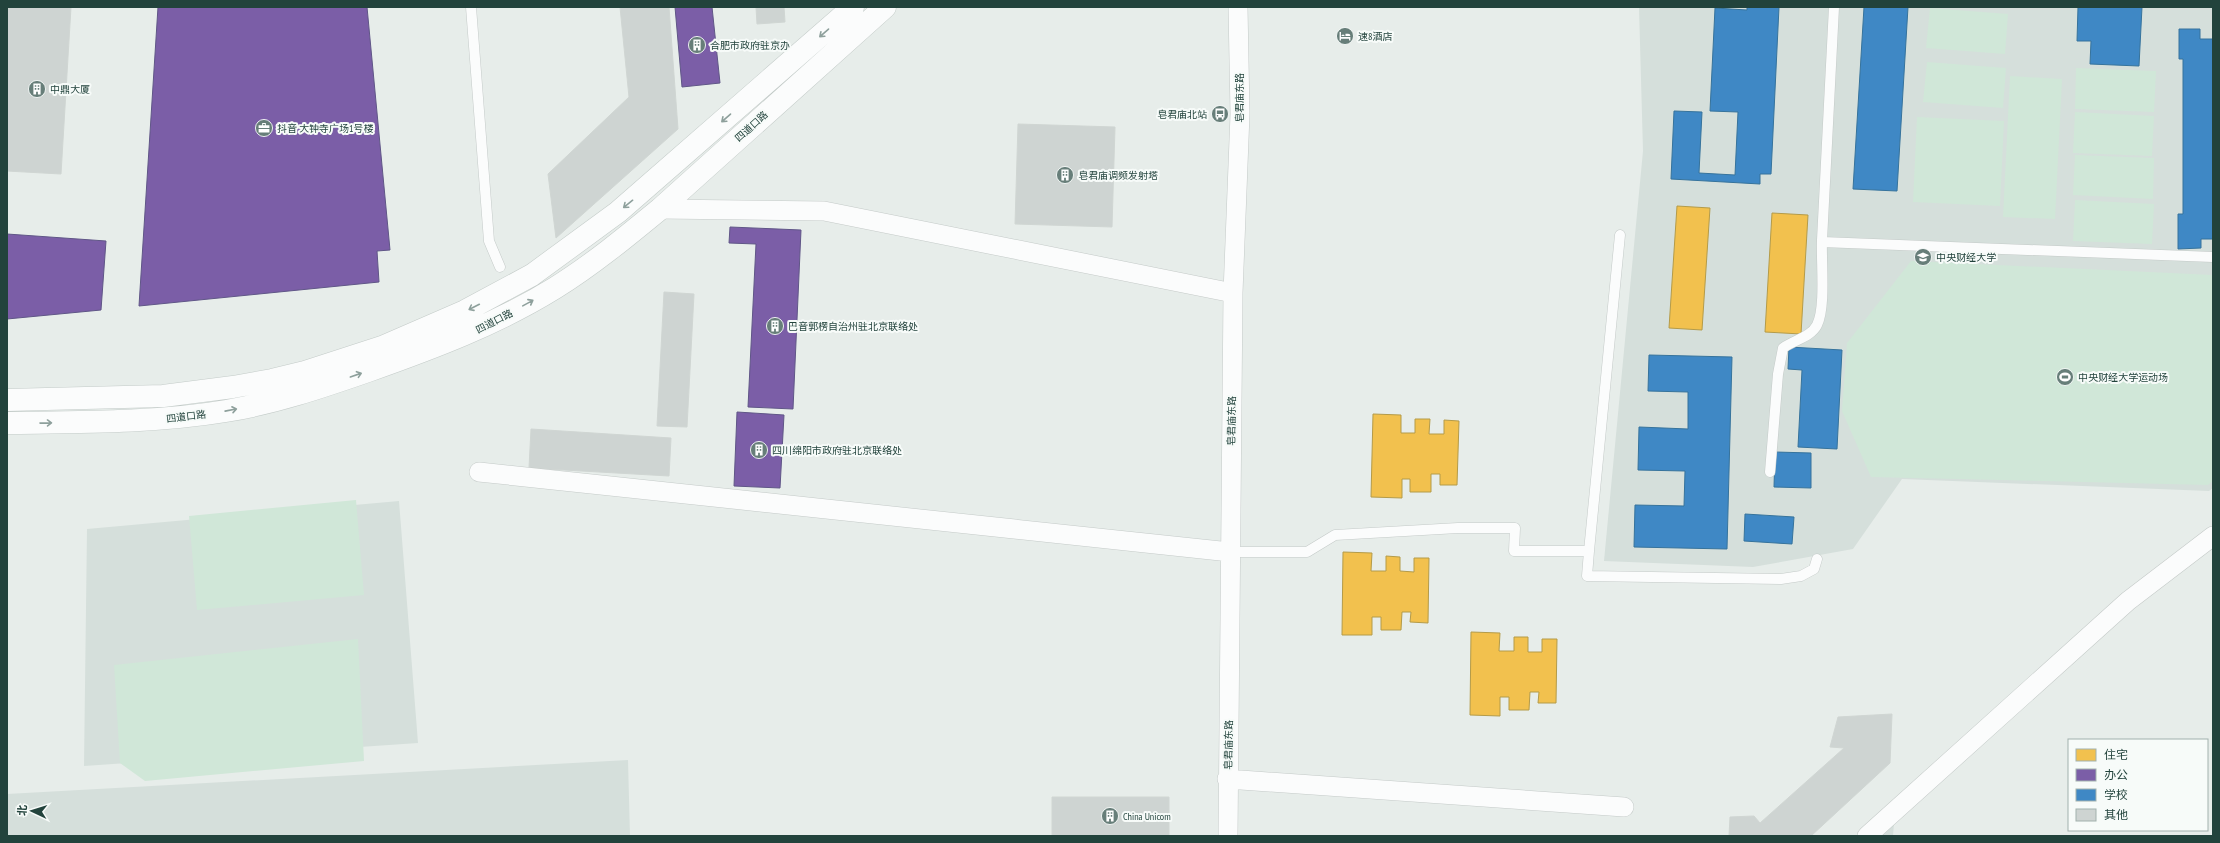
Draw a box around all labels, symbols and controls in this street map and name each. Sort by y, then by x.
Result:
hotel icon: 速8酒店 [1335,26,1355,46]
one-way arrow [818,28,829,37]
place label: 速8酒店 [1358,30,1393,43]
building icon: 合肥市政府驻京办 [687,35,707,55]
place label: 合肥市政府驻京办 [710,39,790,52]
street label: 皂君庙东路 [1233,73,1246,123]
building icon: 中鼎大厦 [27,79,47,99]
place label: 中鼎大厦 [50,83,90,96]
bus stop icon: 皂君庙北站 [1210,104,1230,124]
street label: 四道口路 [732,108,771,145]
place label: 皂君庙北站 [1157,108,1207,121]
one-way arrow [721,114,731,123]
office icon: 抖音 大钟寺广场1号楼 [254,118,274,138]
place label: 抖音 大钟寺广场1号楼 [277,122,374,135]
building icon: 皂君庙调频发射塔 [1055,165,1075,185]
place label: 皂君庙调频发射塔 [1078,169,1158,182]
one-way arrow [623,200,634,209]
school or university icon: 中央财经大学 [1913,247,1933,267]
place label: 中央财经大学 [1936,251,1996,264]
one-way arrow [521,299,533,307]
one-way arrow [468,303,480,311]
street label: 四道口路 [473,307,515,336]
building icon: 巴音郭楞自治州驻北京联络处 [765,316,785,336]
place label: 巴音郭楞自治州驻北京联络处 [788,320,918,333]
sports icon: 中央财经大学运动场 [2055,367,2075,387]
one-way arrow [350,371,363,378]
place label: 中央财经大学运动场 [2078,371,2168,384]
street label: 皂君庙东路 [1225,396,1238,446]
one-way arrow [224,406,237,414]
street label: 四道口路 [165,408,207,425]
one-way arrow [39,419,52,426]
building icon: 四川绵阳市政府驻北京联络处 [749,440,769,460]
place label: 四川绵阳市政府驻北京联络处 [772,444,902,457]
street label: 皂君庙东路 [1222,720,1235,770]
legend [2068,739,2208,831]
text: 住宅 [2104,747,2128,762]
text: 办公 [2104,767,2128,782]
text: 学校 [2104,787,2128,802]
north arrow [12,791,52,831]
text: 北 [15,804,29,816]
building icon: China Unicom [1100,806,1120,826]
text: 其他 [2104,807,2128,822]
place label: China Unicom [1123,810,1171,823]

